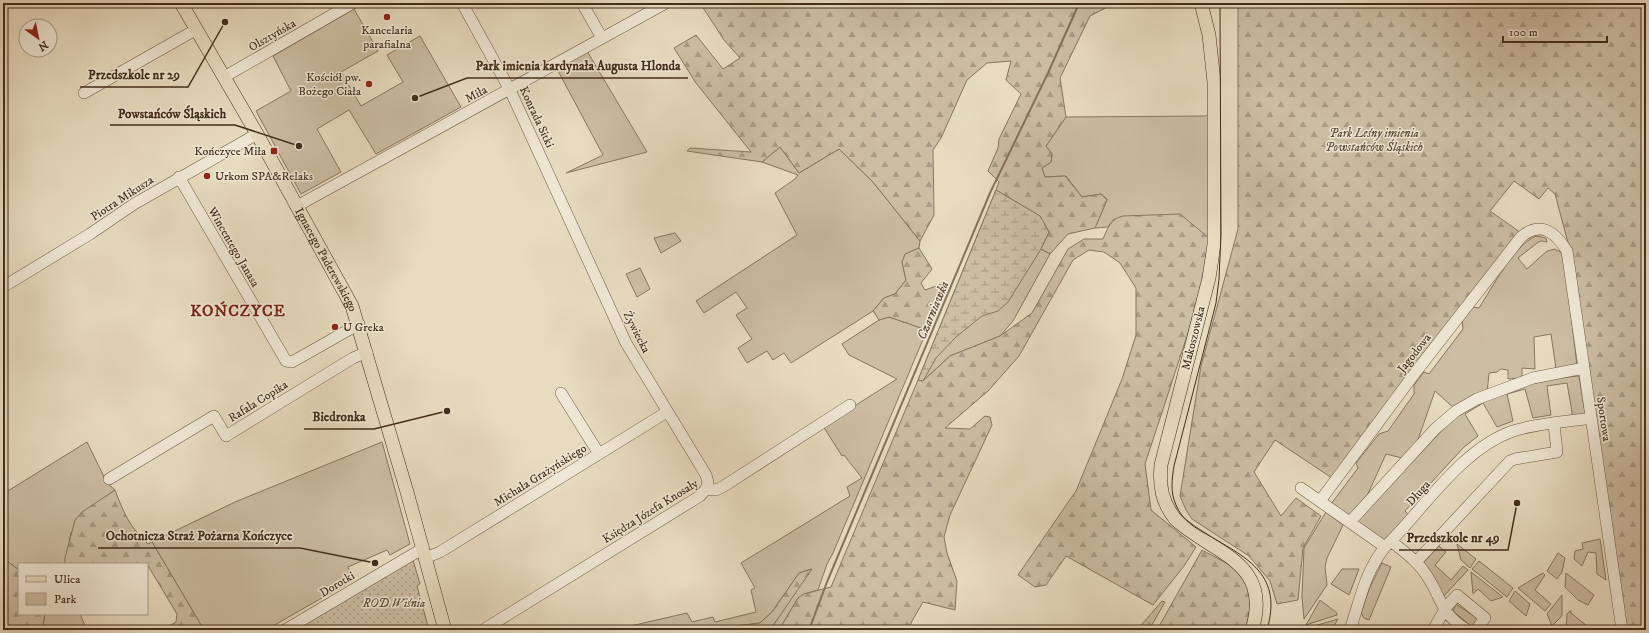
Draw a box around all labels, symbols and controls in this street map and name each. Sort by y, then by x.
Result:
marker: Kancelaria parafialna [382,12,392,22]
street label: Olsztyńska [246,15,299,55]
north arrow [18,18,58,58]
scale bar [1503,18,1607,44]
place label: Kancelaria parafialna [361,23,414,52]
text: 100 m [1509,25,1538,40]
text: N [35,37,51,54]
callout: Park imienia kardynała Augusta Hlonda [467,53,688,78]
text: Park imienia kardynała Augusta Hlonda [475,58,681,75]
callout: Przedszkole nr 29 [80,62,188,87]
text: Przedszkole nr 29 [88,67,180,83]
place label: Kościół pw. Bożego Ciała [298,70,362,99]
marker: Kościół pw. Bożego Ciała [364,79,374,89]
street label: Miła [463,82,491,106]
street label: Konrada Sitki [516,84,557,150]
callout: Powstańców Śląskich [110,100,235,125]
text: Powstańców Śląskich [118,105,226,122]
park label: Park Leśny imienia Powstańców Śląskich [1325,126,1424,155]
place label: Kończyce Miła [194,144,267,159]
marker: Kończyce Miła [269,146,279,156]
place label: Urkom SPA&Relaks [215,169,313,184]
marker: Urkom SPA&Relaks [202,171,212,181]
street label: Piotra Mikusza [88,172,157,224]
street label: Wincentego Janasa [204,204,263,291]
street label: Ignacego Paderewskiego [291,205,360,313]
water label: Czarniawka [913,278,953,342]
district label: KOŃCZYCE [190,301,286,321]
street label: Makoszowska [1178,304,1209,372]
street label: Żywiecka [620,309,654,357]
place label: U Greka [343,320,385,335]
marker: U Greka [330,322,340,332]
street label: Jagodowa [1394,330,1435,377]
street label: Rafała Copika [226,377,292,426]
street label: Sportowa [1593,396,1614,443]
callout: Biedronka [304,404,374,429]
text: Biedronka [312,409,366,425]
street label: Michała Grażyńskiego [491,441,590,510]
street label: Księdza Józefa Knosały [600,476,701,547]
street label: Długa [1403,477,1434,509]
callout: Ochotnicza Straż Pożarna Kończyce [98,523,300,548]
callout: Przedszkole nr 49 [1399,525,1508,550]
text: Ochotnicza Straż Pożarna Kończyce [106,528,293,545]
text: Przedszkole nr 49 [1407,530,1499,547]
legend [18,563,148,615]
street label: Dorotki [317,568,357,601]
text: Ulica [54,572,81,587]
text: Park [54,592,76,607]
park label: ROD Wiśnia [362,596,425,611]

